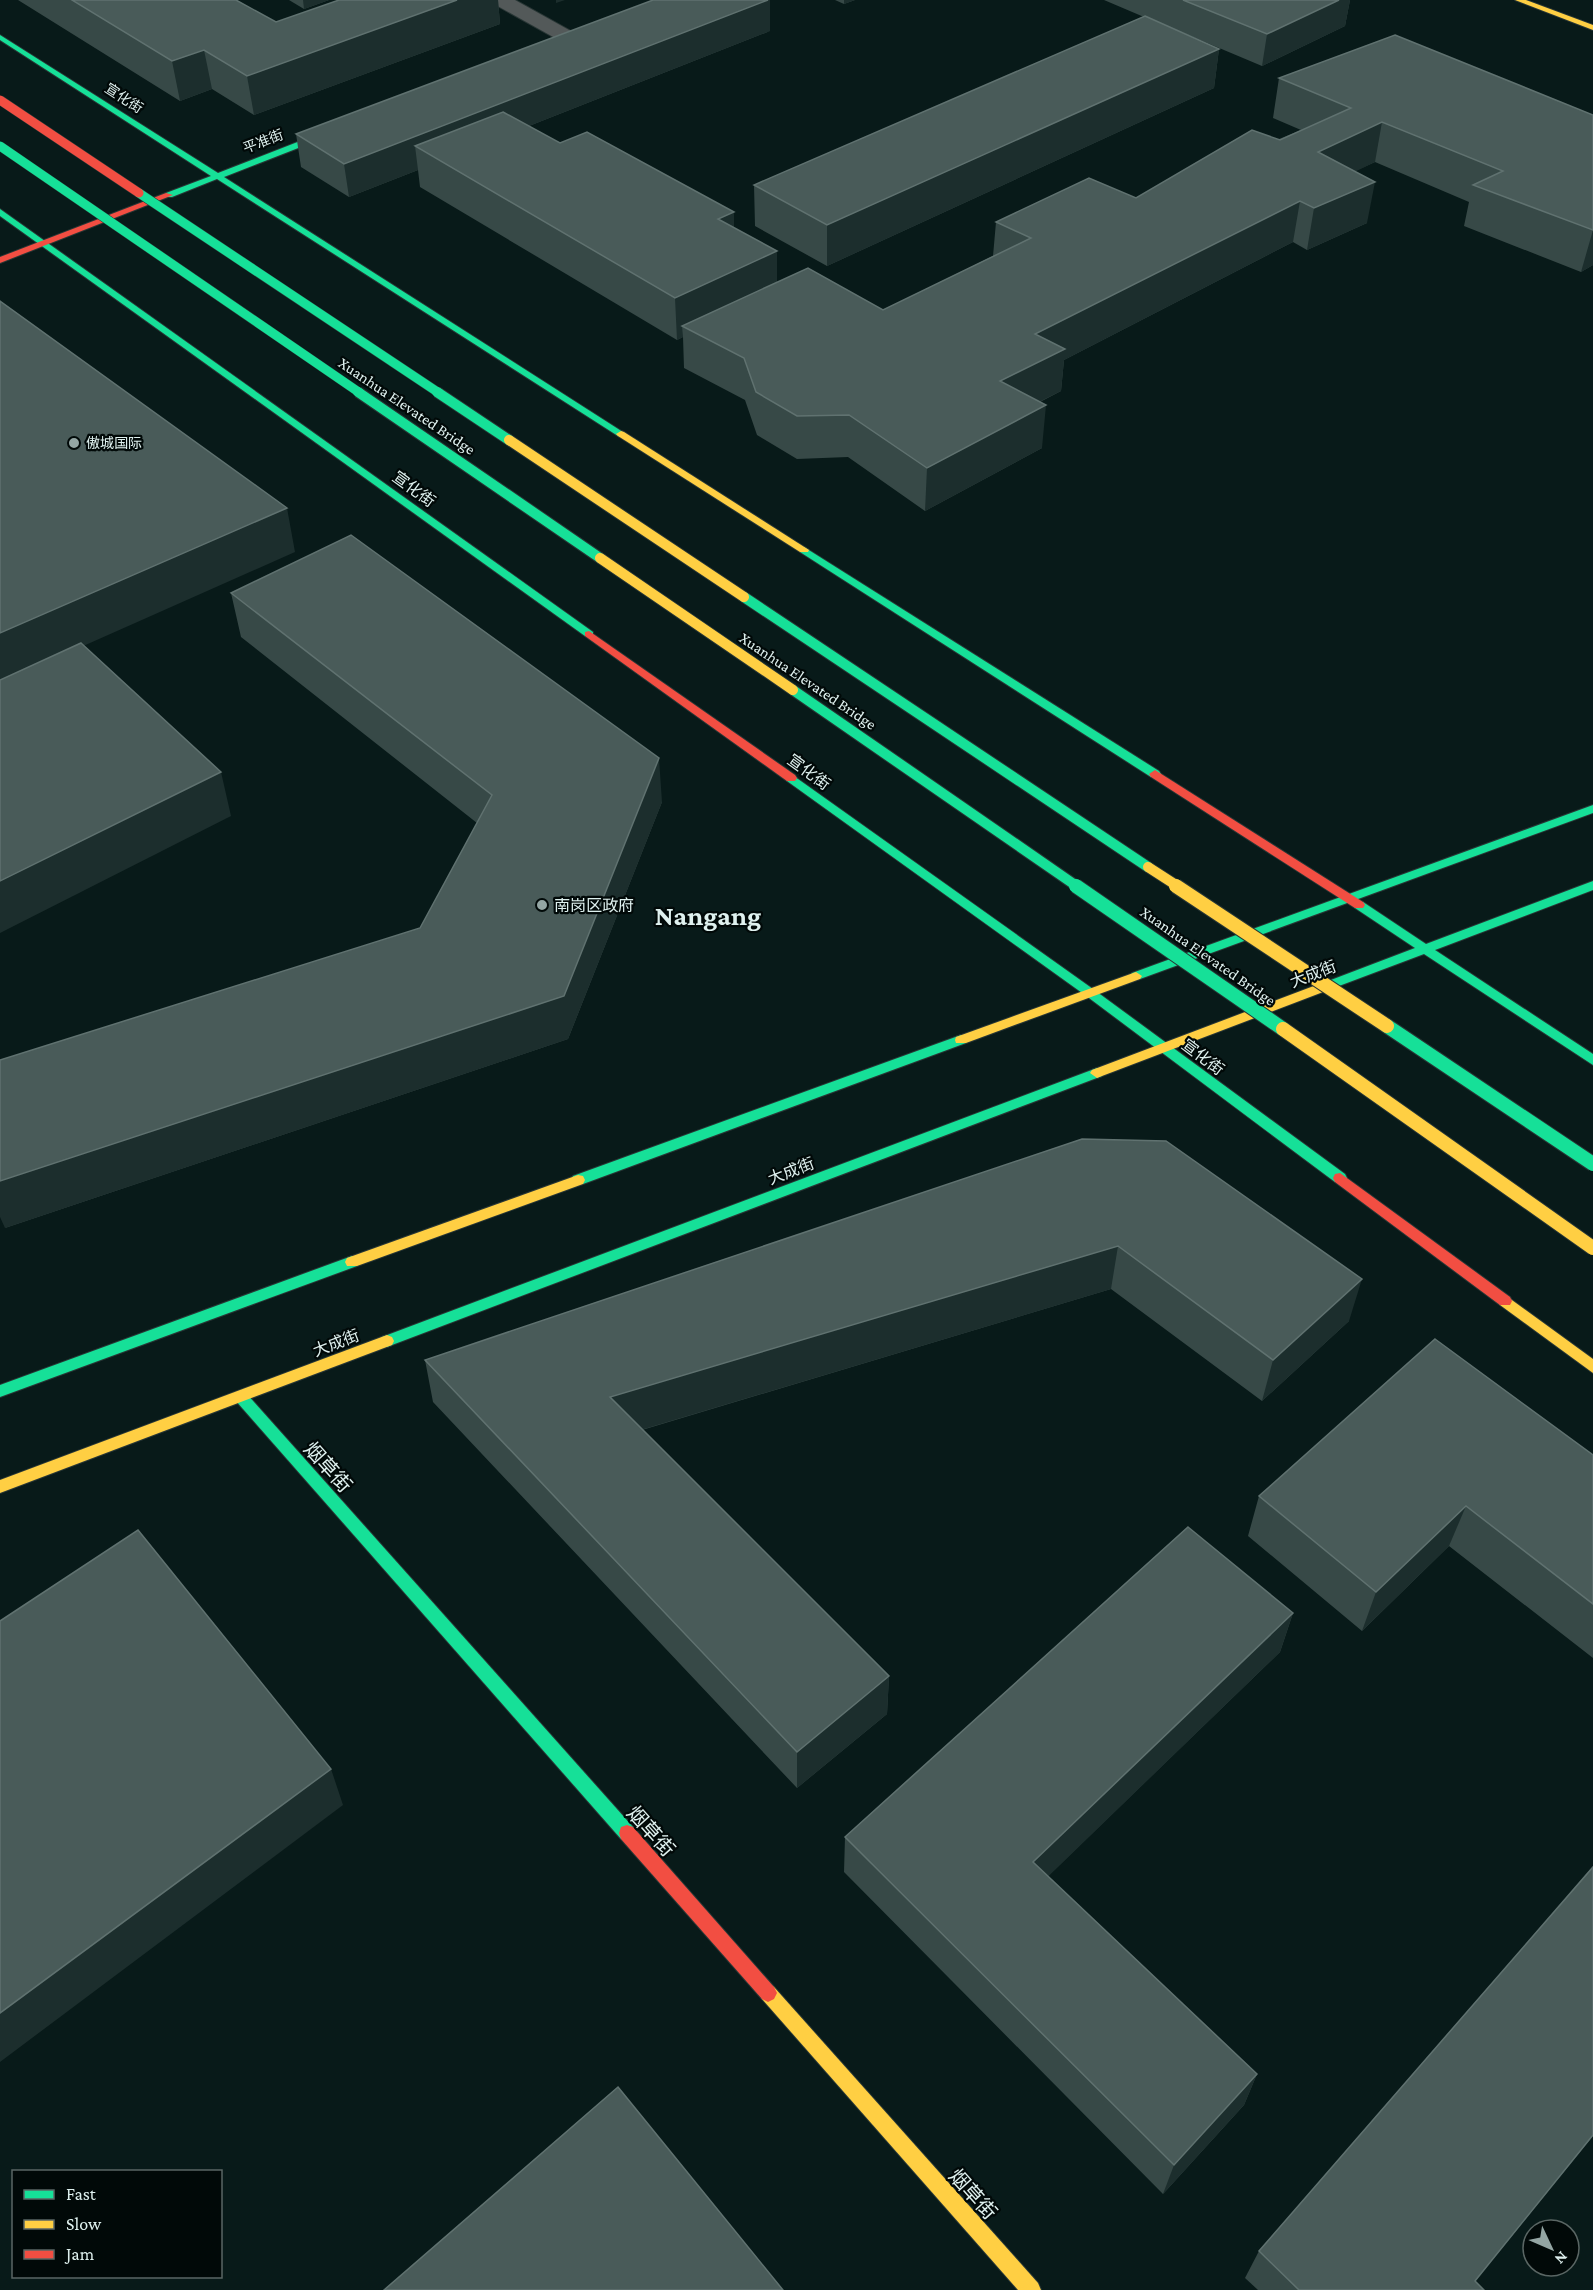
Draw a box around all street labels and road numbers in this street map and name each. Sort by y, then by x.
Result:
street label: 宣化街 [102,80,146,116]
street label: 平准街 [241,126,285,156]
street label: Xuanhua Elevated Bridge [335,354,478,459]
street label: 宣化街 [390,468,438,510]
street label: Xuanhua Elevated Bridge [736,629,879,734]
street label: 宣化街 [785,751,833,793]
street label: Xuanhua Elevated Bridge [1137,903,1279,1010]
street label: 大成街 [1288,957,1338,991]
street label: 宣化街 [1179,1036,1227,1078]
street label: 大成街 [766,1154,816,1188]
street label: 大成街 [311,1326,361,1360]
street label: 烟草街 [300,1437,356,1497]
street label: 烟草街 [623,1801,679,1861]
street label: 烟草街 [945,2164,1001,2224]

